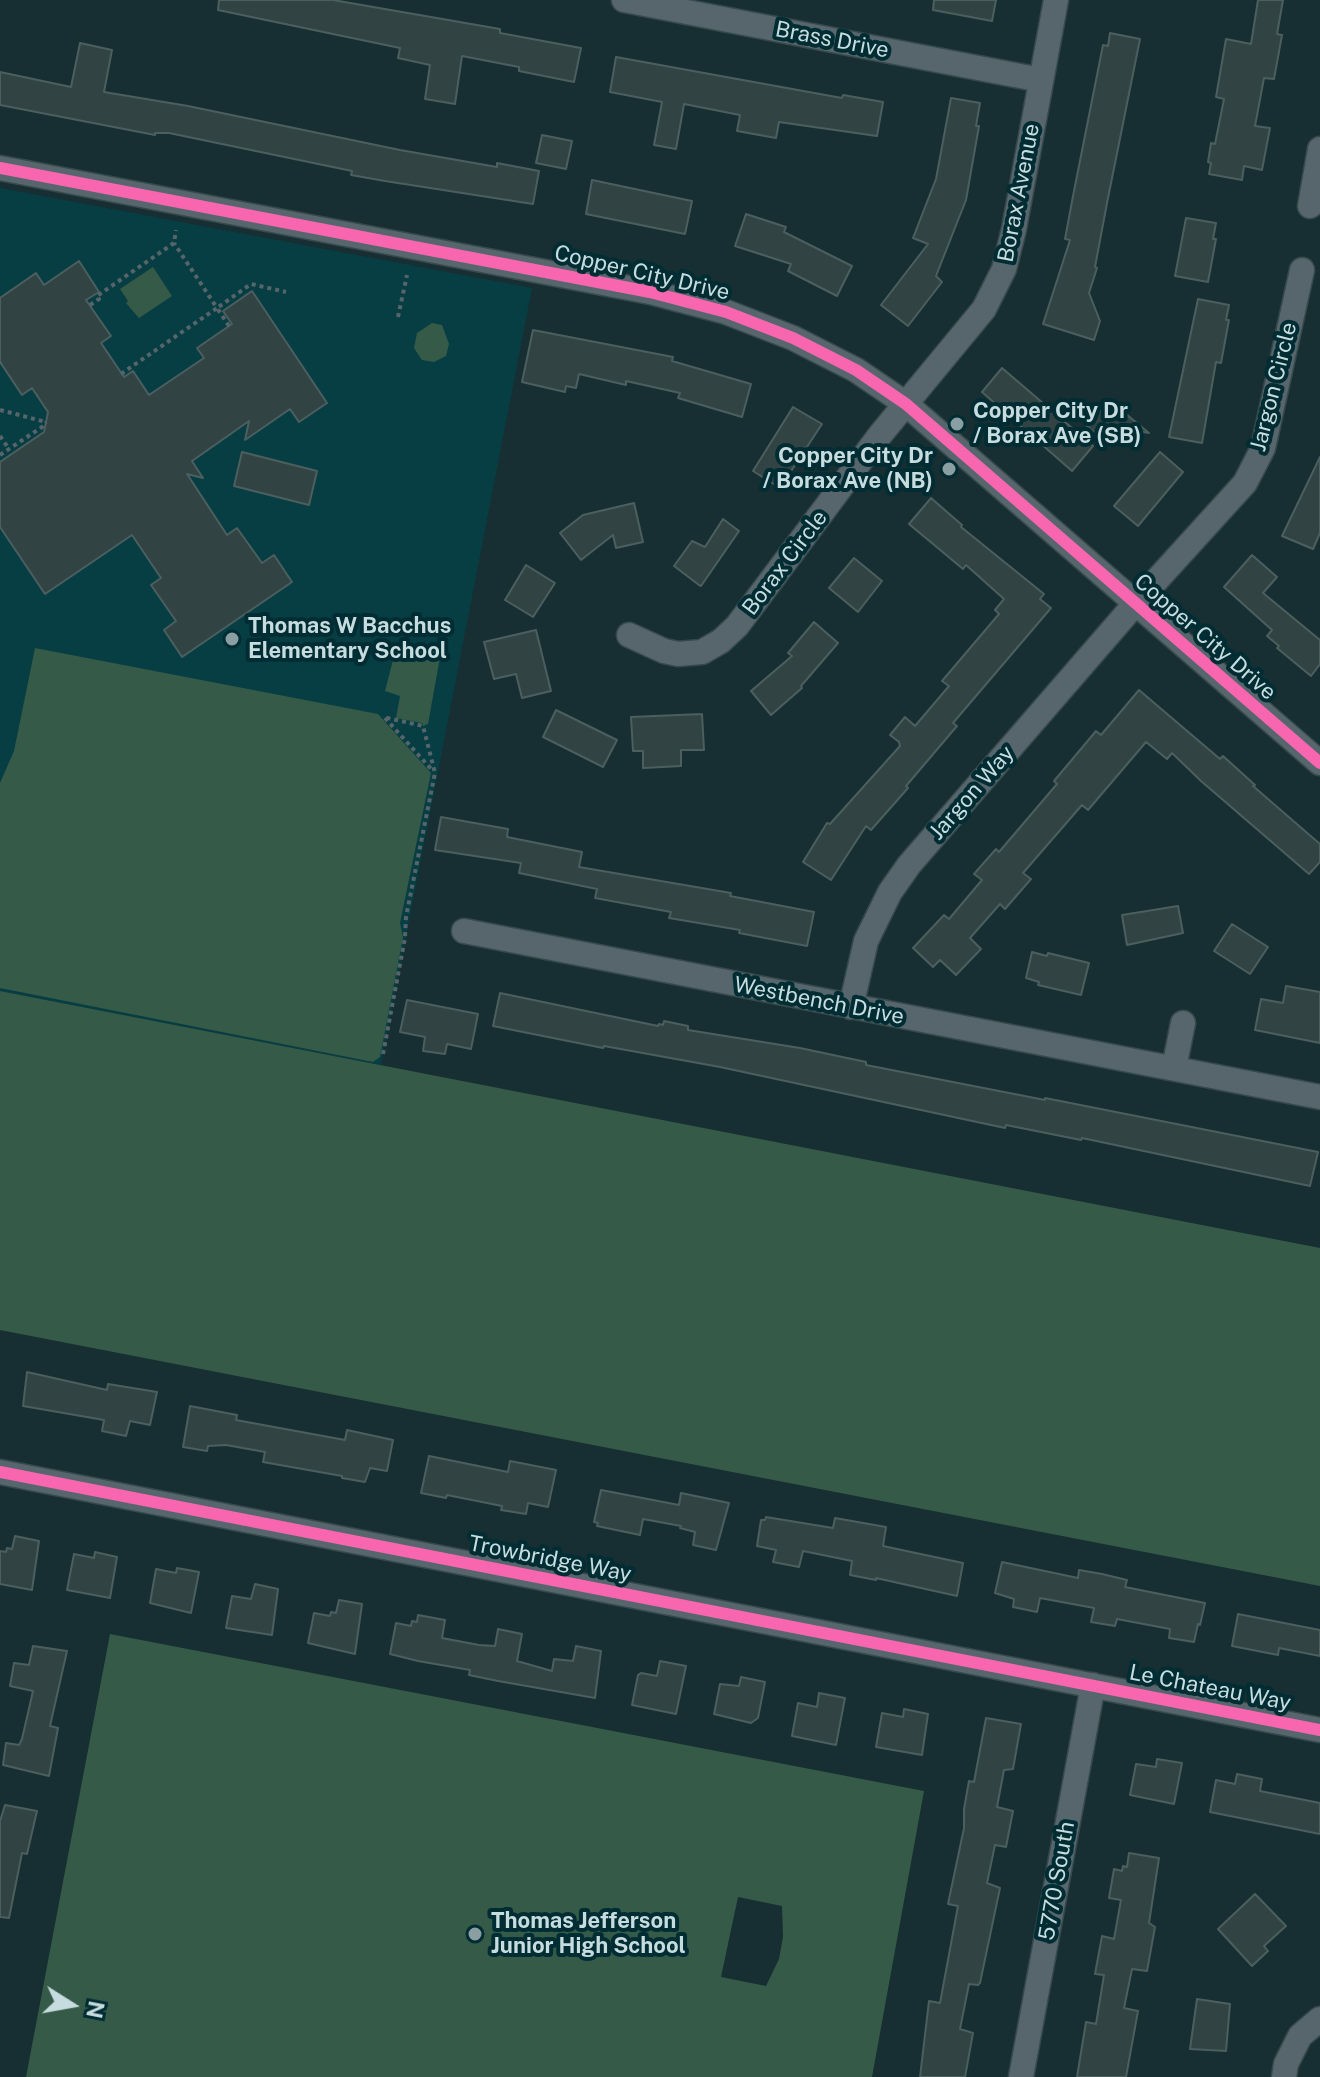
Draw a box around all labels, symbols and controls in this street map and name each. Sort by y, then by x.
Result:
street label: Brass Drive [773,16,891,64]
street label: Borax Avenue [993,121,1045,265]
street label: Copper City Drive [552,240,732,306]
street label: Jargon Circle [1245,320,1303,454]
place label: Copper City Dr / Borax Ave (SB) [973,398,1141,450]
marker: Copper City Dr / Borax Ave (SB) [948,415,966,433]
place label: Copper City Dr / Borax Ave (NB) [763,443,933,494]
marker: Copper City Dr / Borax Ave (NB) [940,460,958,478]
street label: Borax Circle [737,505,833,621]
street label: Copper City Drive [1129,568,1281,706]
place label: Thomas W Bacchus Elementary School [248,613,451,664]
marker: Thomas W Bacchus Elementary School [223,630,241,648]
street label: Jargon Way [924,740,1020,846]
street label: Westbench Drive [732,972,906,1030]
street label: Trowbridge Way [466,1530,634,1588]
street label: Le Chateau Way [1127,1659,1293,1717]
street label: 5770 South [1034,1819,1080,1943]
place label: Thomas Jefferson Junior High School [491,1908,686,1960]
marker: Thomas Jefferson Junior High School [466,1925,484,1943]
north arrow [32,1965,112,2045]
text: N [81,1999,110,2021]

